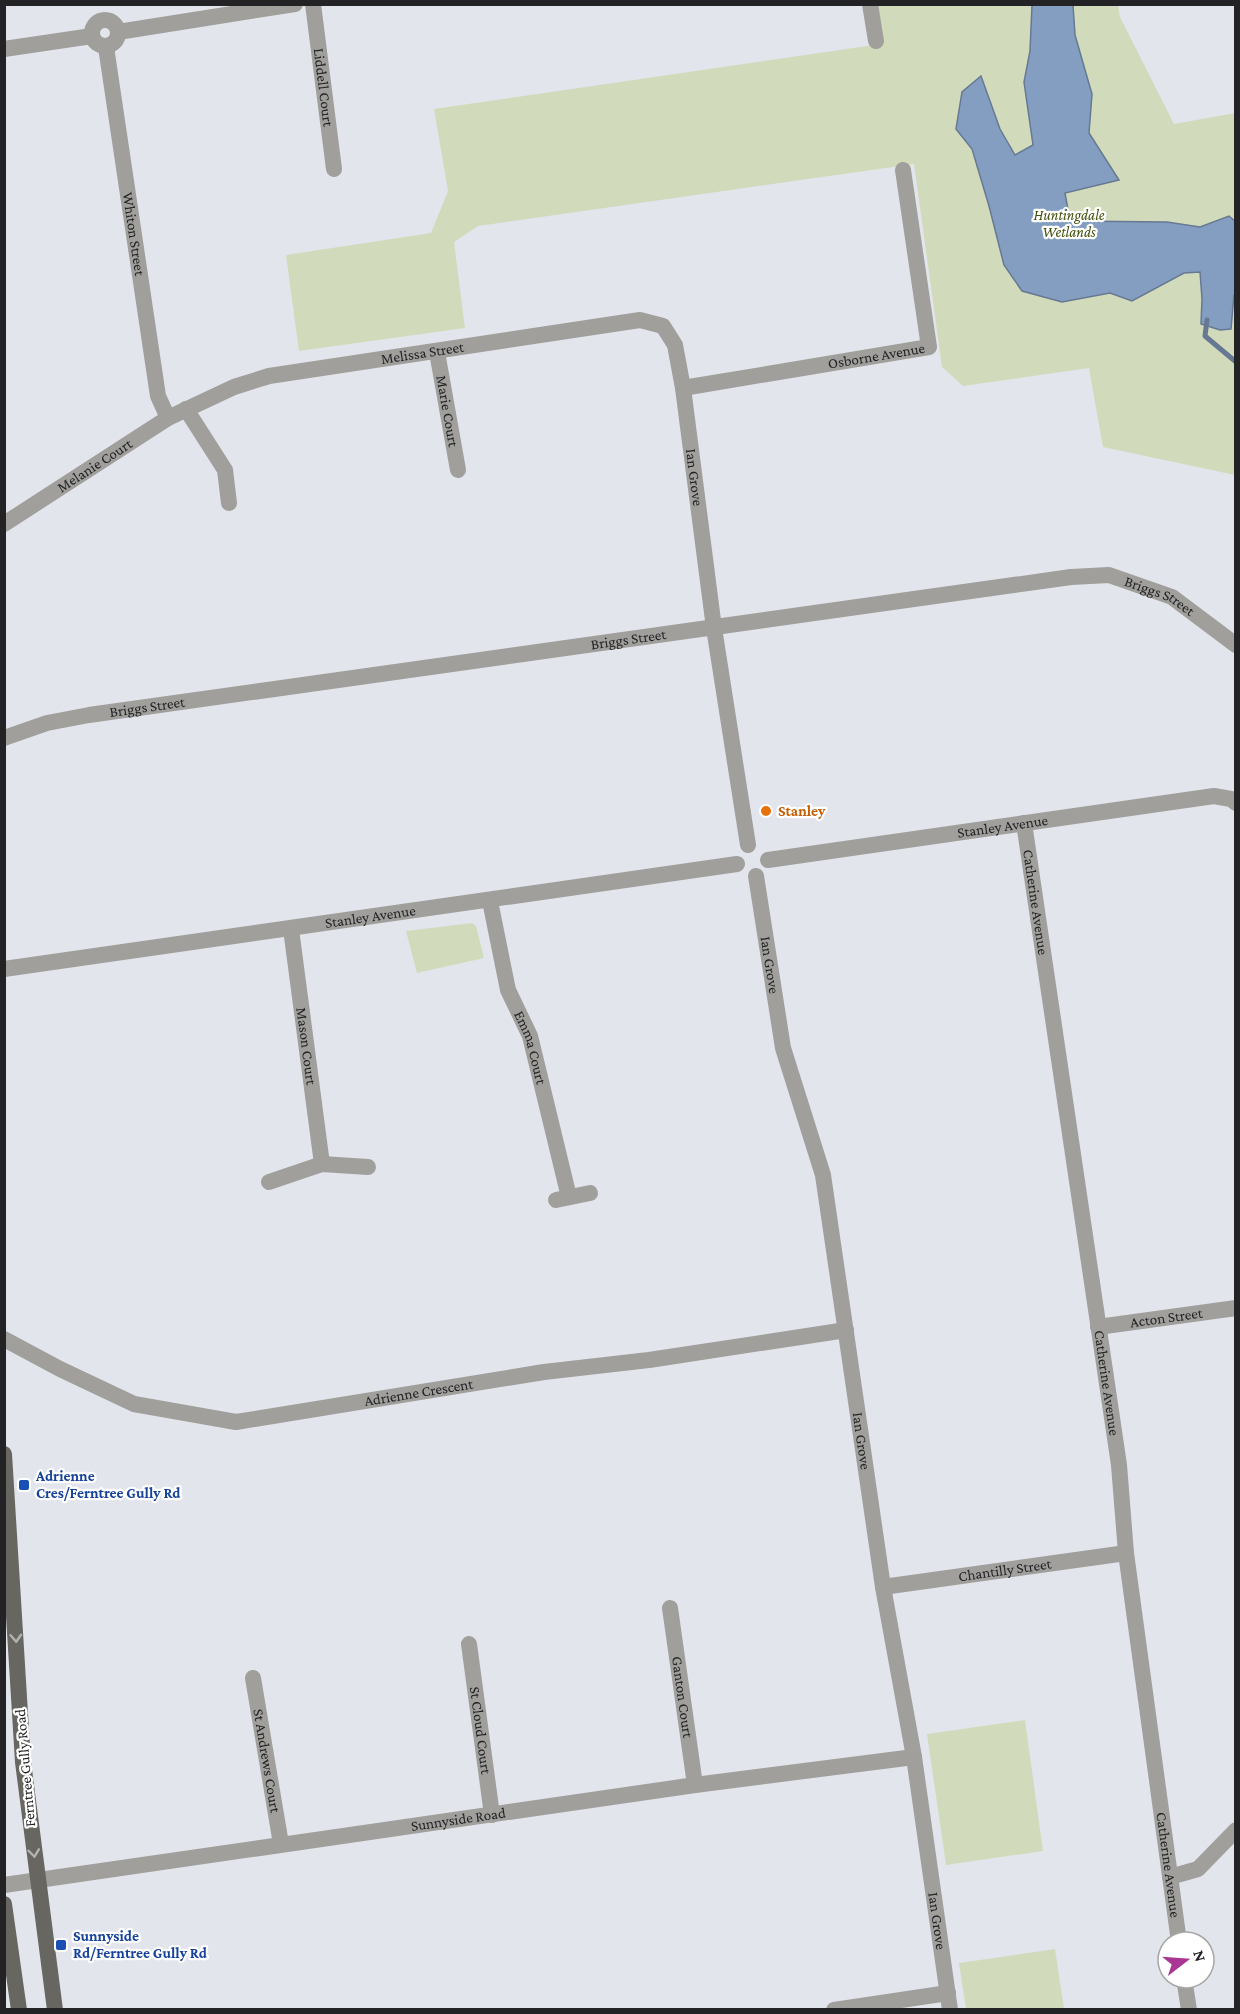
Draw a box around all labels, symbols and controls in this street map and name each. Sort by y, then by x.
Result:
street label: Liddell Court [311,47,337,129]
street label: Whiton Street [120,191,148,278]
park label: Huntingdale Wetlands [1033,207,1105,240]
street label: Melissa Street [380,339,466,367]
street label: Osborne Avenue [827,340,926,372]
street label: Marie Court [433,374,462,449]
street label: Melanie Court [54,435,136,495]
street label: Ian Grove [683,448,706,507]
street label: Briggs Street [1123,573,1199,620]
street label: Briggs Street [590,626,668,652]
street label: Briggs Street [108,693,187,720]
place label: Stanley [778,803,826,819]
marker: Stanley [759,804,773,818]
street label: Stanley Avenue [956,812,1049,841]
street label: Catherine Avenue [1020,848,1051,956]
street label: Stanley Avenue [324,902,417,931]
street label: Ian Grove [758,935,782,995]
street label: Mason Court [293,1006,320,1087]
street label: Emma Court [511,1008,550,1087]
street label: Acton Street [1129,1305,1205,1331]
street label: Catherine Avenue [1091,1329,1123,1437]
street label: Adrienne Crescent [363,1375,475,1409]
street label: Ian Grove [850,1411,874,1471]
place label: Adrienne Cres/Ferntree Gully Rd [35,1468,181,1501]
marker: Adrienne Cres/Ferntree Gully Rd [17,1478,31,1492]
street label: Chantilly Street [957,1555,1053,1584]
one-way arrow [9,1633,22,1642]
street label: Ganton Court [669,1655,696,1740]
street label: St Cloud Court [467,1685,495,1776]
street label: Ferntree Gully Road [12,1708,39,1828]
street label: St Andrews Court [250,1708,284,1815]
street label: Sunnyside Road [410,1804,507,1834]
street label: Catherine Avenue [1153,1811,1184,1919]
one-way arrow [27,1848,40,1858]
street label: Ian Grove [925,1891,949,1951]
place label: Sunnyside Rd/Ferntree Gully Rd [73,1928,208,1961]
north arrow [1156,1930,1216,1990]
marker: Sunnyside Rd/Ferntree Gully Rd [54,1938,68,1952]
text: N [1190,1948,1210,1964]

